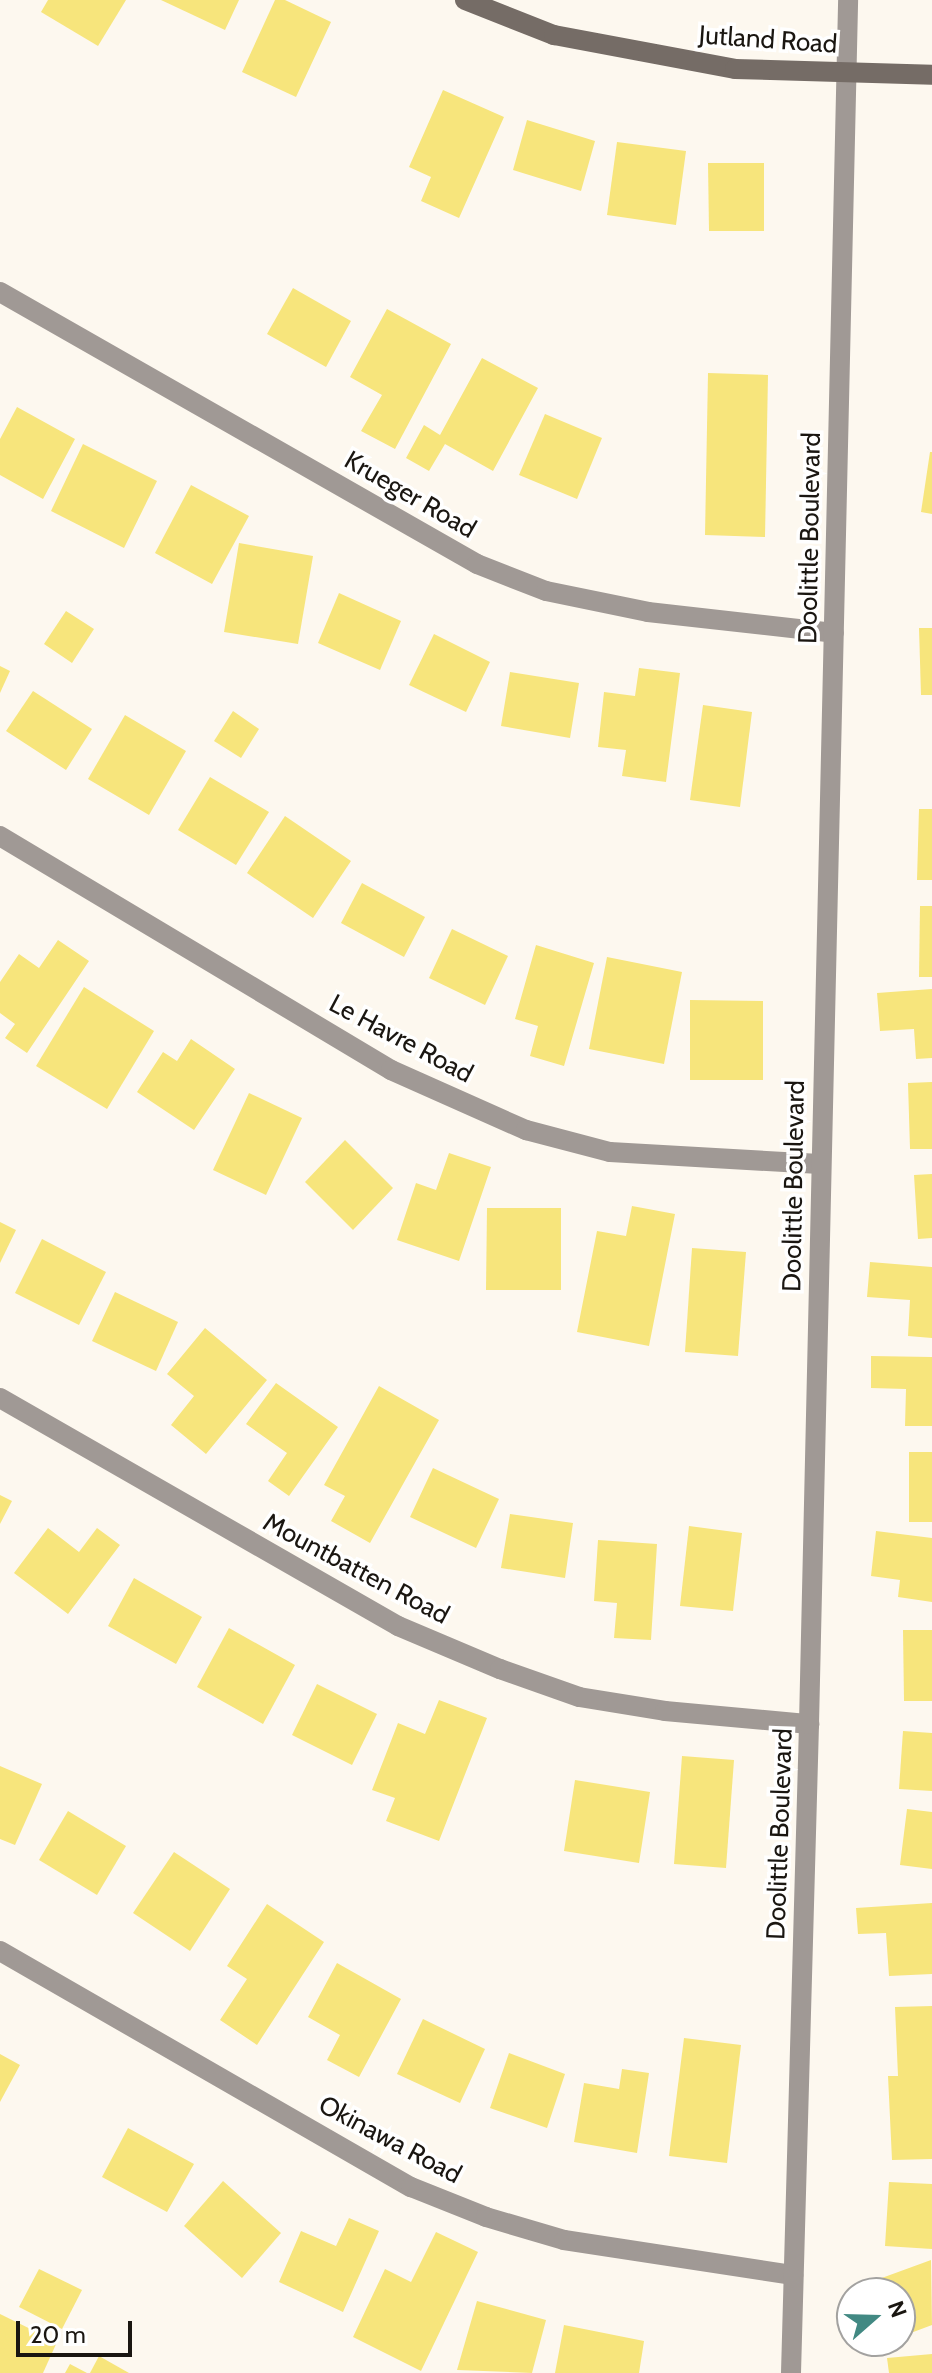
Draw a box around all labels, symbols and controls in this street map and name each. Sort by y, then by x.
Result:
street label: Jutland Road [698,20,838,60]
street label: Doolittle Boulevard [793,432,827,644]
street label: Krueger Road [339,445,481,545]
street label: Le Havre Road [324,988,478,1090]
street label: Doolittle Boulevard [777,1080,811,1292]
street label: Mountbatten Road [258,1507,454,1631]
street label: Doolittle Boulevard [761,1728,799,1940]
street label: Okinawa Road [313,2089,467,2191]
north arrow [836,2277,916,2357]
text: N [882,2297,912,2321]
scale bar [20,2305,136,2355]
text: 20 m [30,2320,86,2349]

